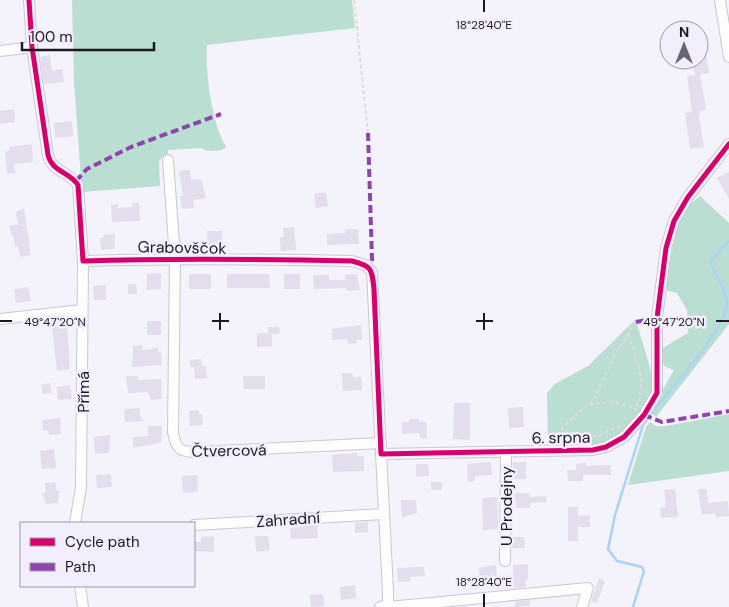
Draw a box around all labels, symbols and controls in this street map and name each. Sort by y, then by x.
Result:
text: 18°28'40"E [456,17,512,33]
scale bar [22,20,155,52]
north arrow [659,20,709,70]
text: N [679,23,689,41]
text: 100 m [30,27,73,47]
street label: Grabovščok [138,236,226,259]
text: 49°47'20"N [24,314,86,330]
text: 49°47'20"N [643,314,705,330]
street label: Přímá [73,371,94,413]
street label: 6. srpna [531,426,591,449]
street label: Čtvercová [191,439,267,462]
street label: U Prodejny [496,466,517,546]
street label: Zahradní [255,507,321,532]
legend [20,522,195,587]
text: Cycle path [65,532,140,552]
text: Path [65,557,96,577]
text: 18°28'40"E [456,574,512,590]

